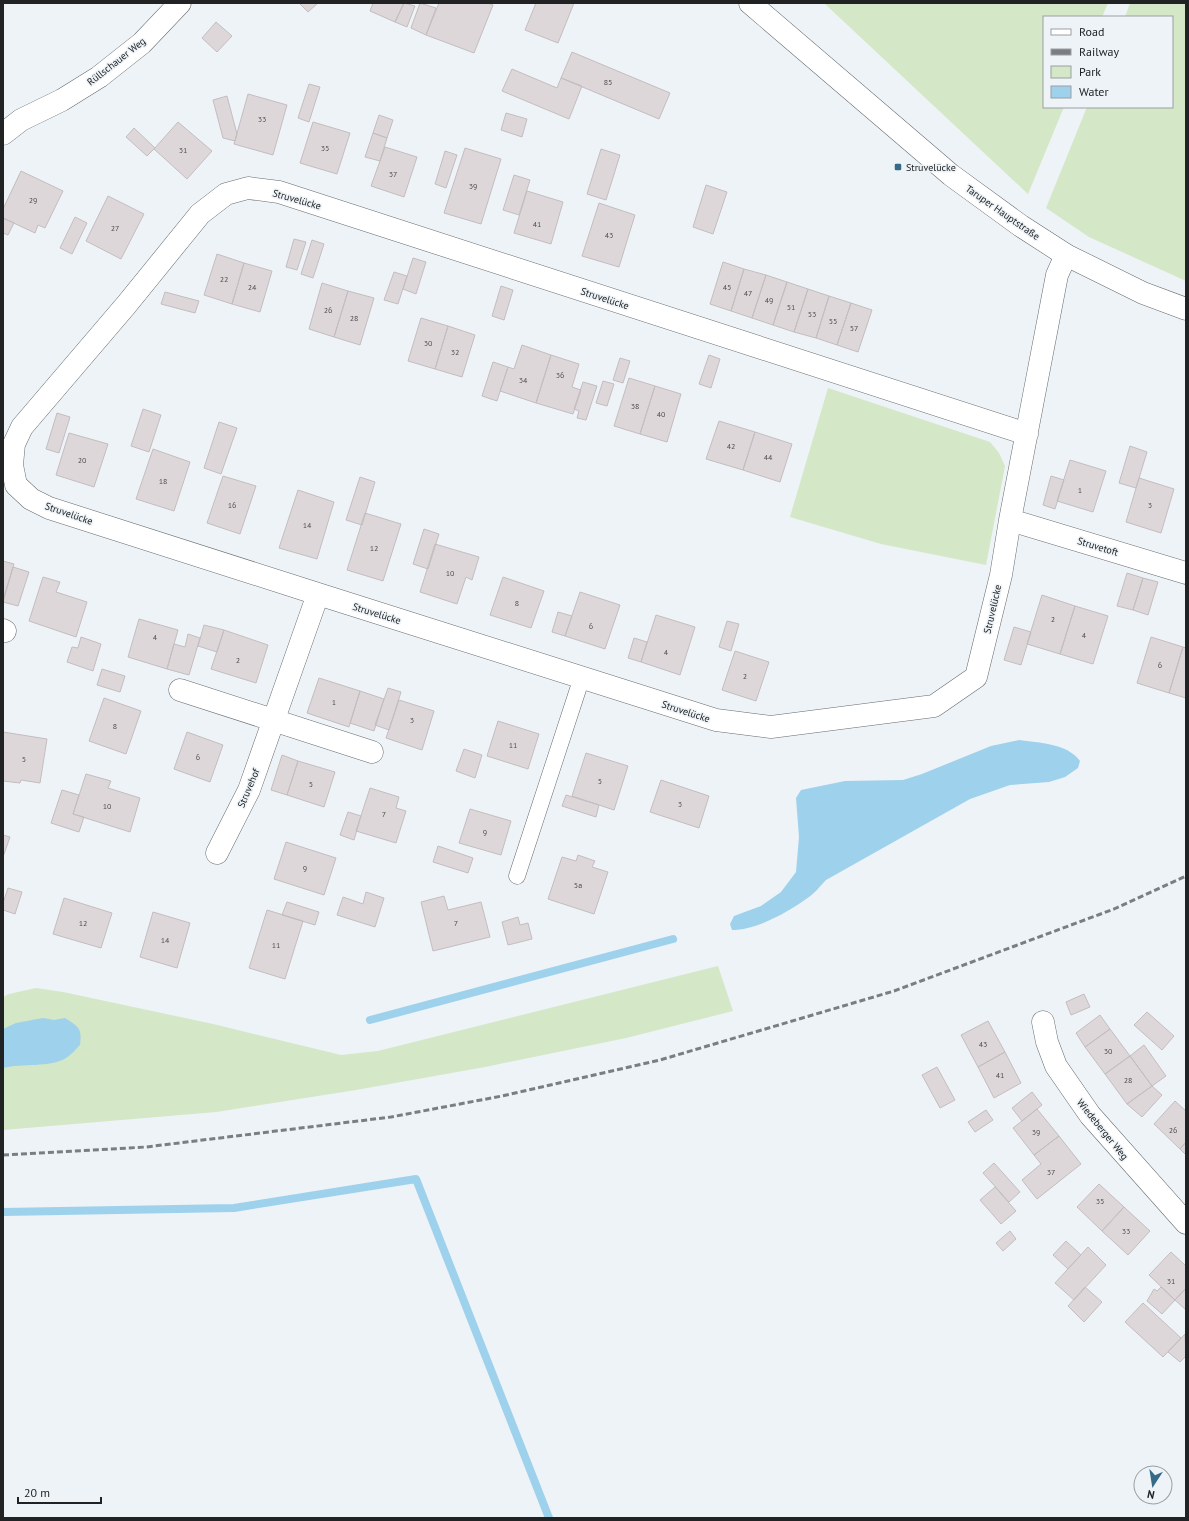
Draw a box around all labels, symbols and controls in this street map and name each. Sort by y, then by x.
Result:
legend [1043,16,1173,108]
text: Road [1079,24,1104,39]
street label: Rüllschauer Weg [84,34,148,88]
text: Railway [1079,44,1119,59]
text: Park [1079,64,1101,79]
house number: 85 [604,77,612,87]
text: Water [1079,84,1109,99]
house number: 33 [258,114,266,124]
house number: 35 [321,143,329,153]
house number: 31 [179,145,187,155]
place label: Struvelücke [906,161,956,174]
marker: Struvelücke [893,162,903,172]
house number: 37 [389,169,397,179]
house number: 39 [469,181,477,191]
street label: Taruper Hauptstraße [963,182,1042,243]
street label: Struvelücke [271,186,323,213]
house number: 29 [29,195,37,205]
house number: 41 [533,219,541,229]
house number: 27 [111,223,119,233]
house number: 43 [605,230,613,240]
house number: 22 [220,274,228,284]
house number: 24 [248,282,257,292]
house number: 45 [723,282,731,292]
street label: Struvelücke [579,285,631,312]
house number: 47 [744,288,752,298]
house number: 49 [765,295,773,305]
house number: 51 [787,302,795,312]
house number: 26 [324,305,332,315]
house number: 53 [808,309,816,319]
house number: 28 [350,313,358,323]
house number: 55 [829,316,837,326]
house number: 57 [850,323,858,333]
house number: 30 [424,338,433,348]
house number: 32 [451,347,459,357]
house number: 36 [556,370,564,380]
house number: 34 [519,375,528,385]
house number: 38 [631,401,639,411]
house number: 40 [657,409,666,419]
house number: 42 [727,441,735,451]
house number: 44 [764,452,773,462]
house number: 20 [78,455,87,465]
house number: 18 [159,476,167,486]
house number: 1 [1078,485,1082,495]
street label: Struvelücke [43,499,95,528]
house number: 16 [228,500,236,510]
house number: 3 [1148,500,1152,510]
house number: 14 [303,520,312,530]
street label: Struvetoft [1076,534,1121,559]
house number: 12 [370,543,378,553]
house number: 10 [446,568,455,578]
street label: Struvelücke [981,583,1004,635]
house number: 8 [515,598,519,608]
street label: Struvelücke [351,600,403,627]
house number: 2 [1051,614,1055,624]
house number: 6 [589,621,593,631]
house number: 4 [1082,630,1087,640]
house number: 4 [153,632,158,642]
house number: 4 [664,647,669,657]
house number: 2 [236,655,240,665]
house number: 6 [1158,660,1162,670]
house number: 2 [743,671,747,681]
house number: 1 [332,697,336,707]
street label: Struvelücke [660,698,712,725]
house number: 3 [410,715,414,725]
house number: 8 [113,721,117,731]
house number: 11 [509,740,517,750]
house number: 6 [196,752,200,762]
house number: 5 [22,754,26,764]
street label: Struvehof [234,766,263,810]
house number: 5 [598,776,602,786]
house number: 5 [309,779,313,789]
house number: 3 [678,799,682,809]
house number: 10 [103,801,112,811]
house number: 7 [382,809,386,819]
house number: 9 [483,827,487,837]
house number: 9 [303,863,307,873]
house number: 5a [574,880,582,890]
house number: 12 [79,918,87,928]
house number: 7 [454,918,458,928]
house number: 14 [161,935,170,945]
house number: 11 [272,940,280,950]
house number: 43 [979,1039,987,1049]
house number: 30 [1104,1046,1113,1056]
house number: 41 [996,1070,1004,1080]
house number: 28 [1124,1075,1132,1085]
street label: Wiedeberger Weg [1074,1096,1131,1163]
house number: 26 [1169,1125,1177,1135]
house number: 39 [1032,1127,1040,1137]
house number: 37 [1047,1167,1055,1177]
house number: 35 [1096,1196,1104,1206]
house number: 33 [1122,1226,1130,1236]
house number: 31 [1167,1276,1175,1286]
north arrow [1133,1465,1173,1505]
scale bar [18,1479,101,1505]
text: 20 m [24,1485,50,1500]
text: N [1146,1487,1156,1502]

